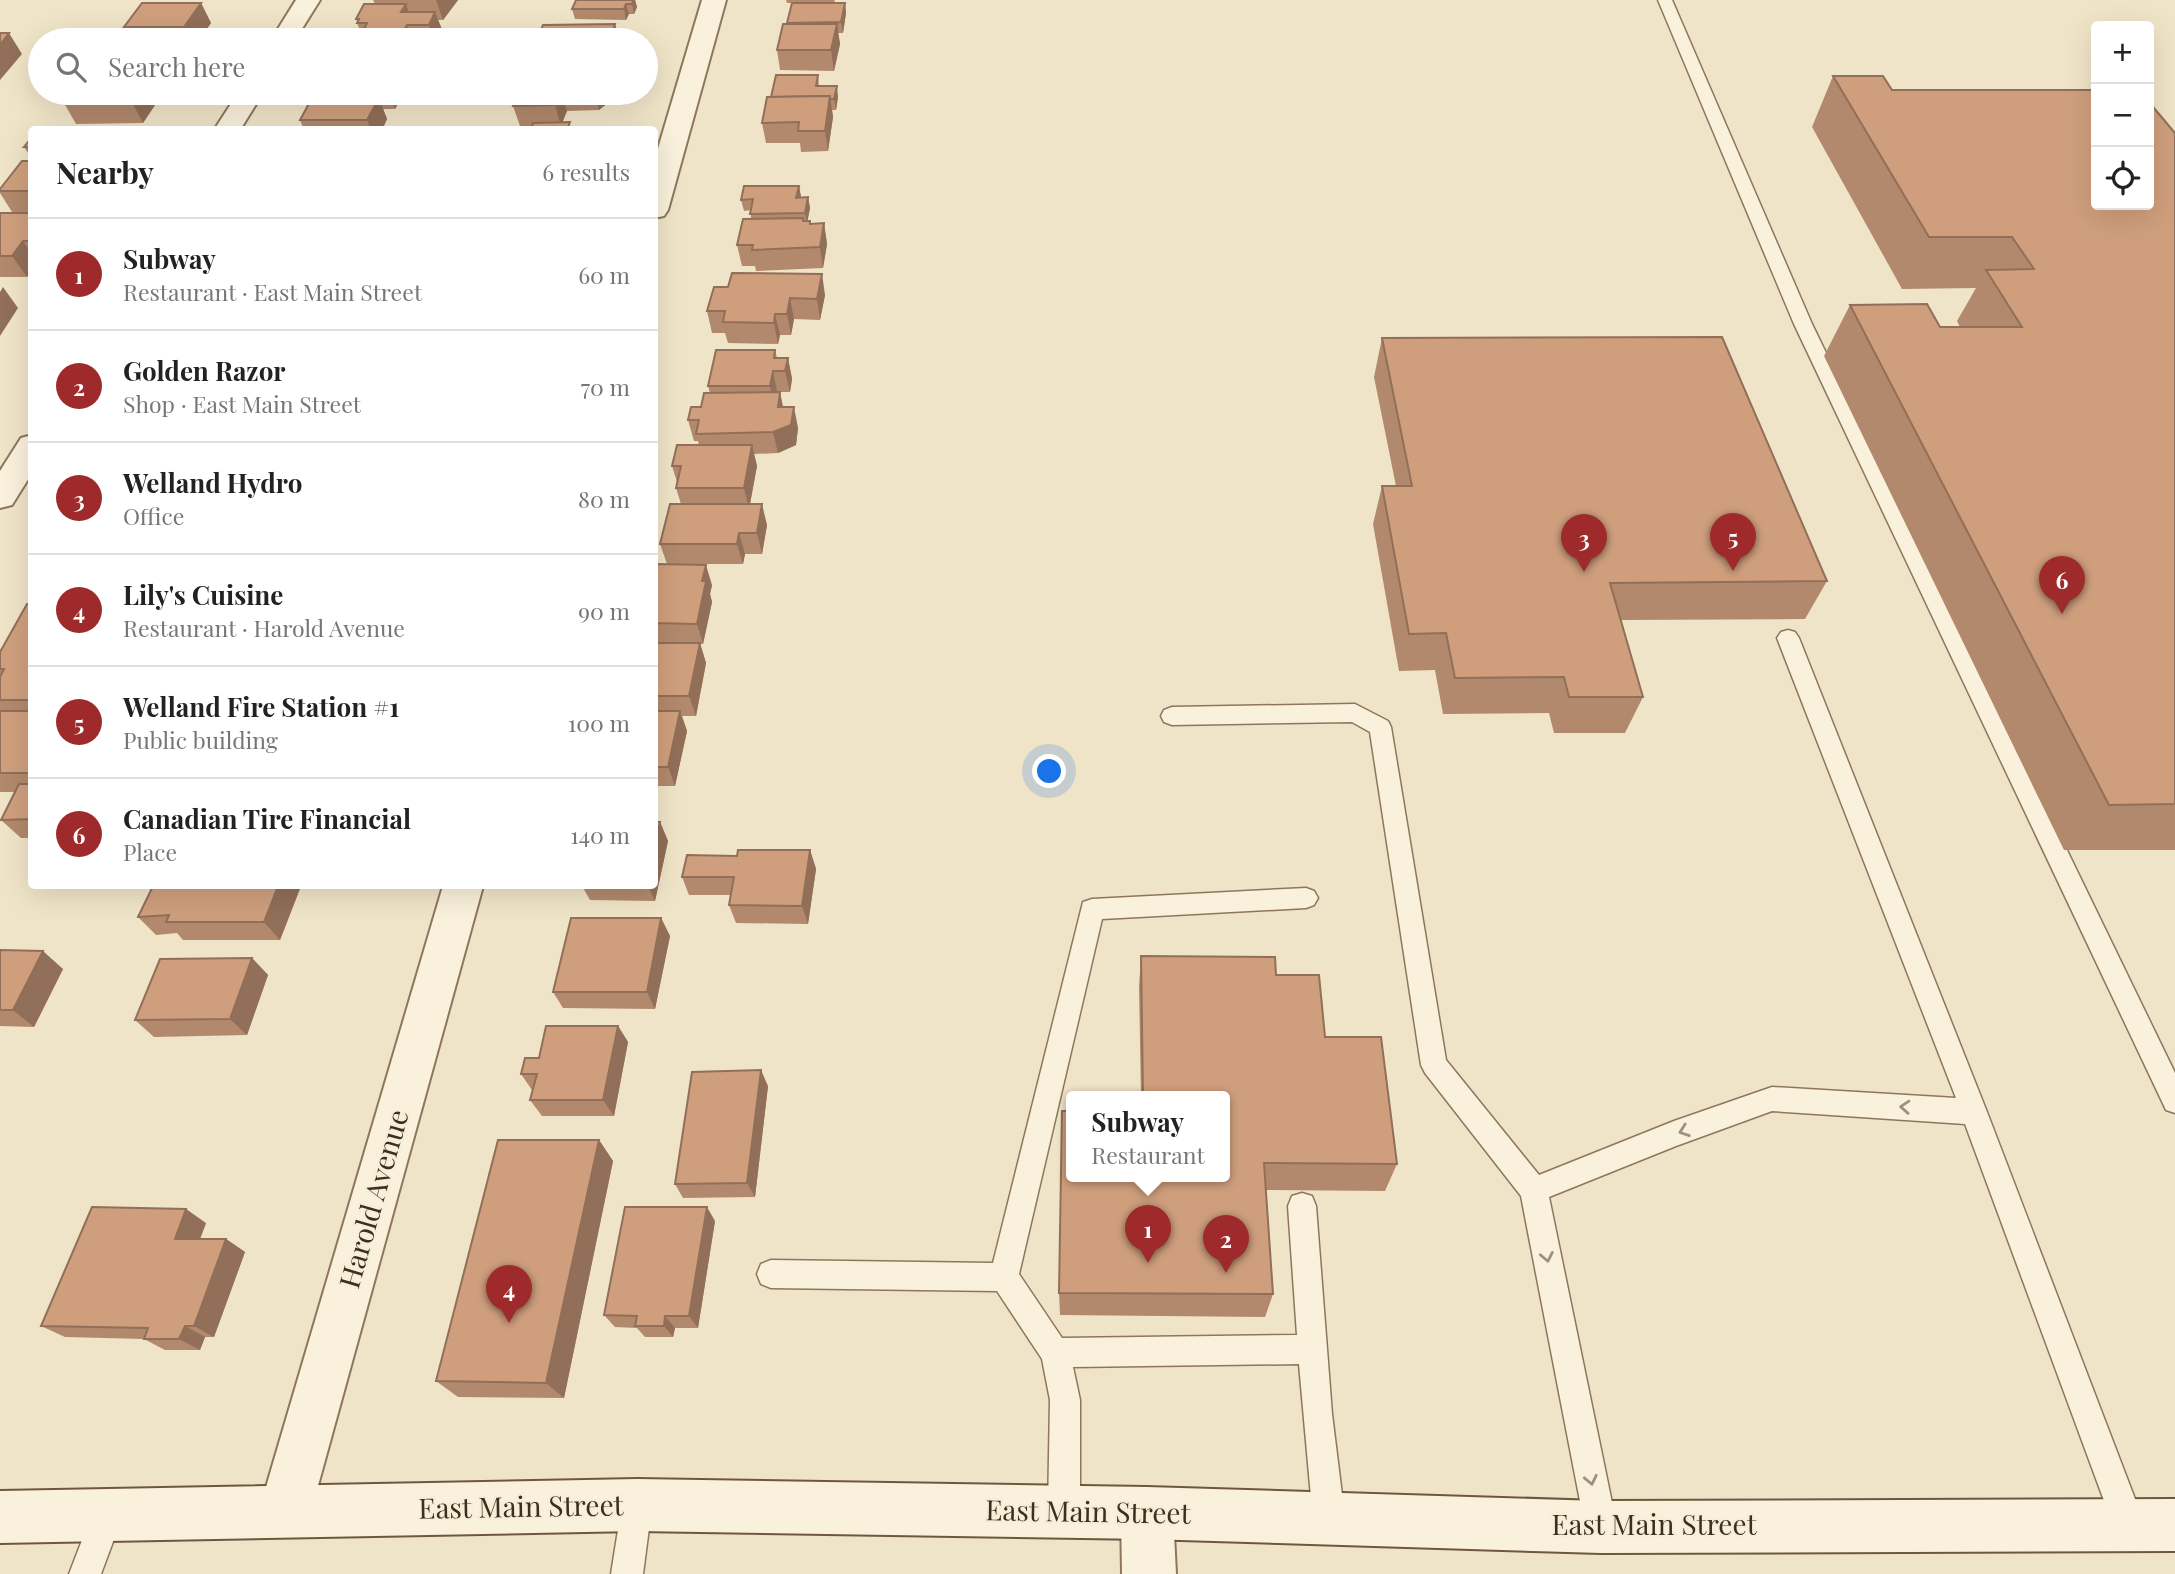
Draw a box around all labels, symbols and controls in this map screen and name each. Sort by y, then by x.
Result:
map controls [2091,21,2154,210]
button: + [2091,21,2154,84]
search box [28,28,658,105]
icon: search [52,48,90,86]
text: Search here [108,49,245,84]
button: − [2091,84,2154,147]
button: locate [2091,147,2154,210]
text: Nearby [56,152,154,192]
text: 6 results [542,156,630,187]
text: Subway [123,241,216,276]
text: 1 [75,259,83,290]
text: 60 m [578,259,630,290]
text: Restaurant · East Main Street [123,276,422,307]
text: Golden Razor [123,353,286,388]
text: 2 [73,371,85,402]
text: 70 m [581,371,630,402]
text: Shop · East Main Street [123,388,361,419]
text: Welland Hydro [123,465,302,500]
text: 3 [73,483,85,514]
text: 80 m [578,483,630,514]
text: Office [123,500,184,531]
pin: 5 [1710,513,1756,571]
pin: 3 [1561,514,1607,572]
pin: 6 [2039,556,2085,614]
text: Lily's Cuisine [123,577,283,612]
text: 4 [73,595,85,626]
text: 90 m [578,595,630,626]
text: Restaurant · Harold Avenue [123,612,405,643]
text: Welland Fire Station #1 [123,689,399,724]
text: 5 [74,707,84,738]
text: 100 m [568,707,630,738]
text: Public building [123,724,278,755]
your location [1032,754,1066,788]
text: Canadian Tire Financial [123,801,411,836]
text: 6 [73,819,85,850]
text: 140 m [570,819,630,850]
text: Place [123,836,177,867]
popup [1066,1091,1230,1182]
one-way arrow [1900,1100,1911,1115]
text: Subway [1091,1104,1184,1139]
street label: Harold Avenue [329,1105,416,1292]
one-way arrow [1678,1123,1690,1137]
text: Restaurant [1091,1139,1205,1170]
pin: 1 [1125,1205,1171,1263]
pin: 2 [1203,1215,1249,1273]
one-way arrow [1539,1251,1554,1263]
pin: 4 [486,1265,532,1323]
one-way arrow [1583,1474,1598,1486]
street label: East Main Street [418,1485,625,1526]
street label: East Main Street [985,1490,1192,1531]
street label: East Main Street [1551,1505,1758,1542]

